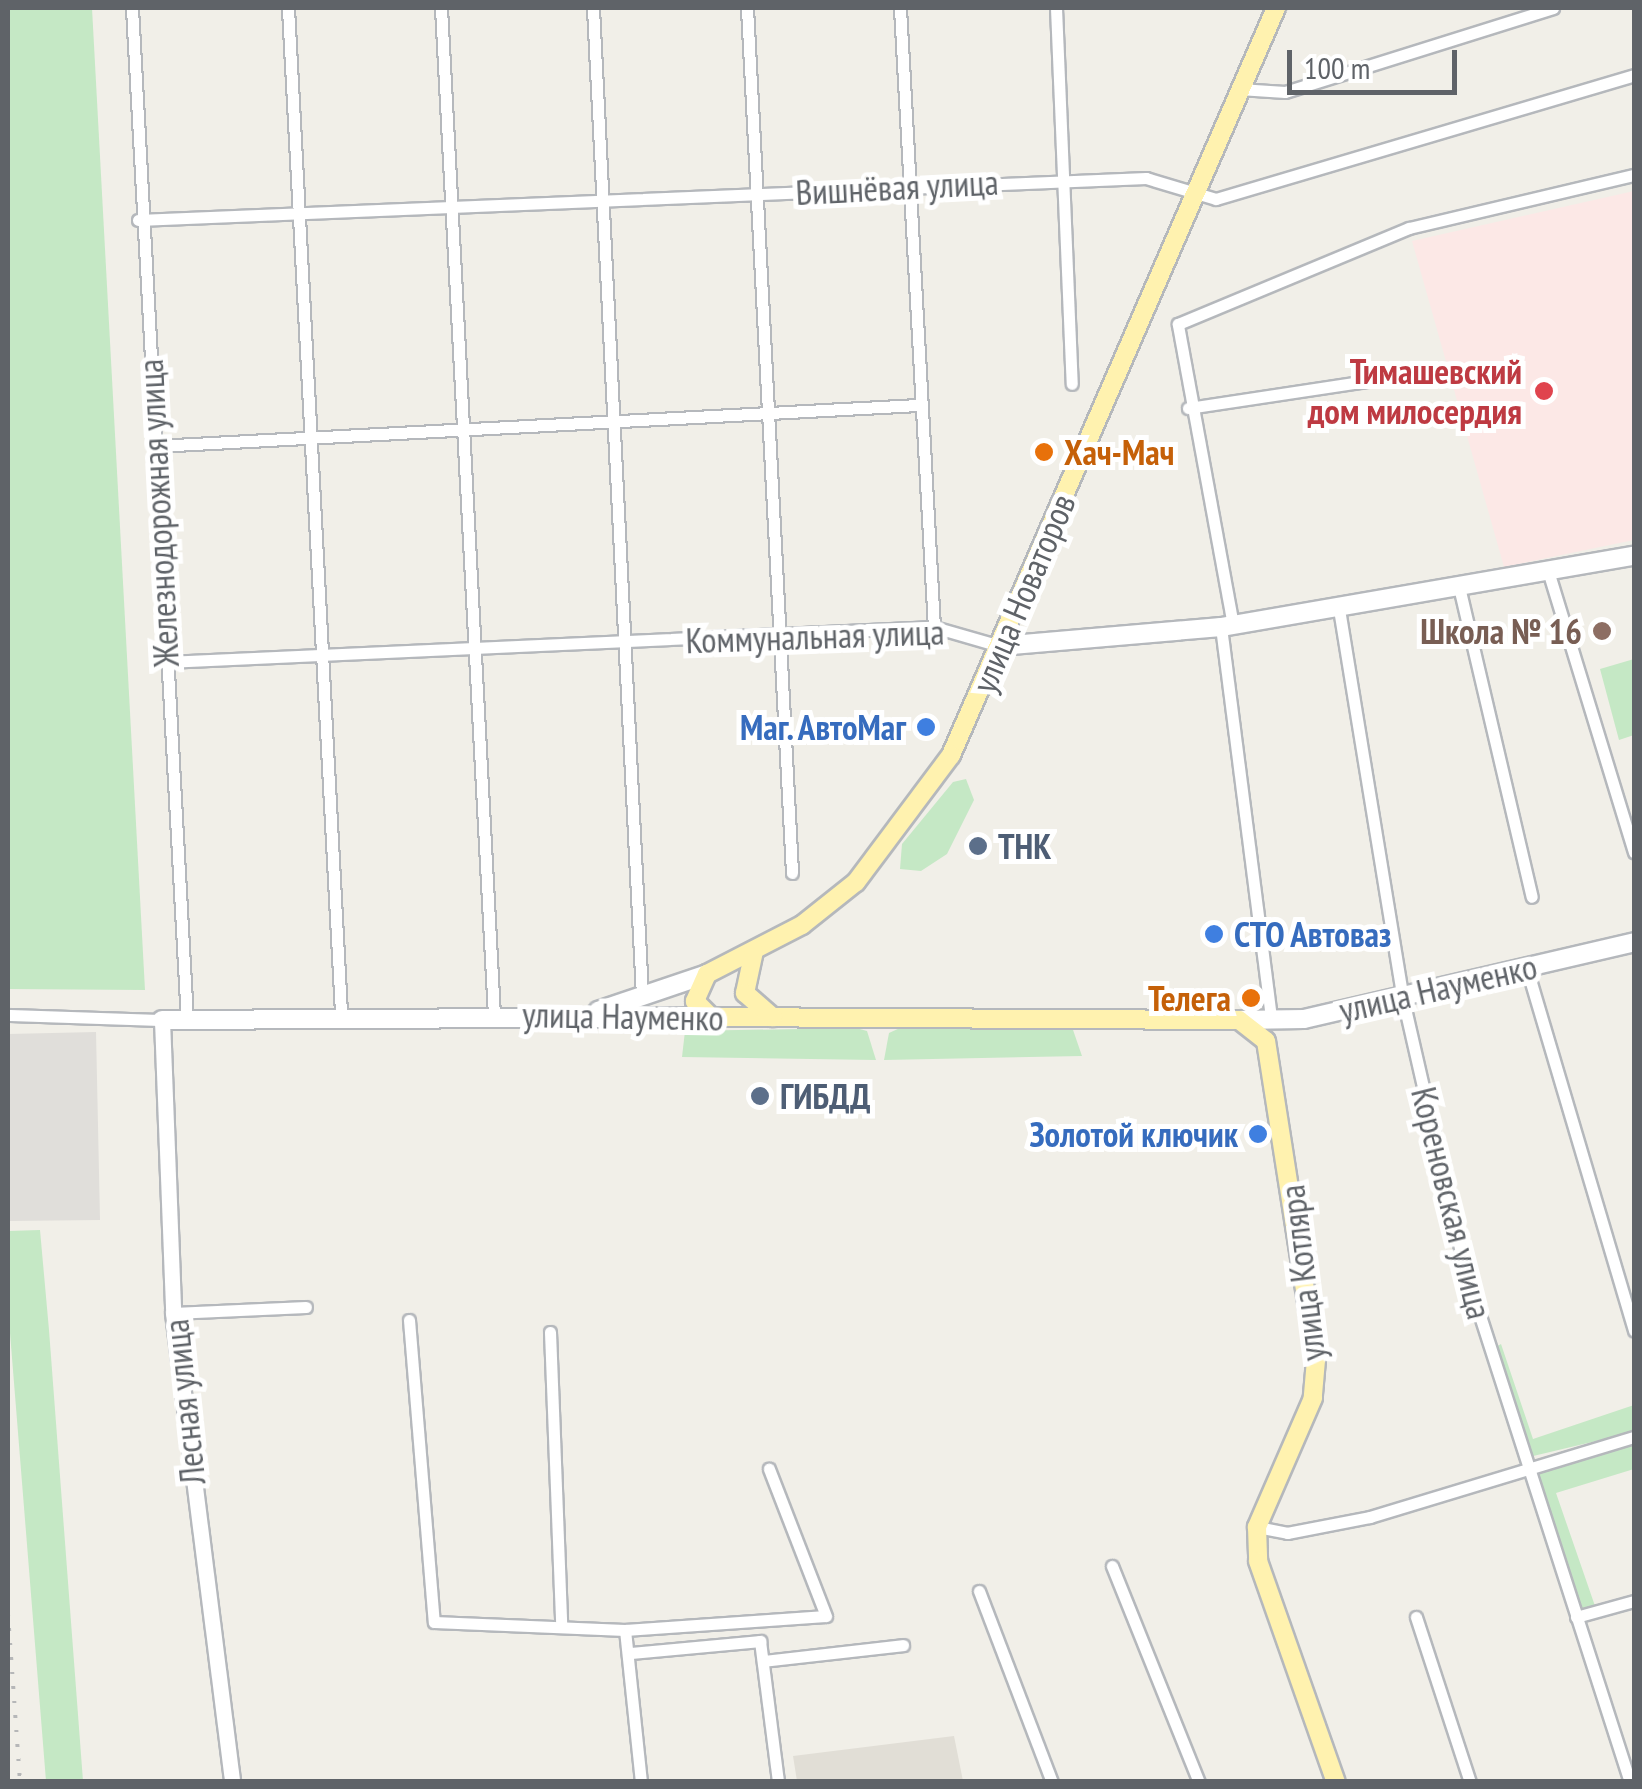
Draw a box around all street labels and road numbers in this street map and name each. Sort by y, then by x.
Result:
street label: Вишнёвая улица [794,161,1000,213]
street label: Железнодорожная улица [129,358,187,668]
street label: улица Новаторов [962,487,1084,699]
street label: Коммунальная улица [685,610,945,662]
street label: улица Науменко [1335,945,1541,1031]
street label: улица Науменко [522,993,724,1039]
street label: Кореновская улица [1403,1083,1501,1323]
street label: улица Котляра [1270,1183,1334,1363]
street label: Лесная улица [154,1317,214,1487]

